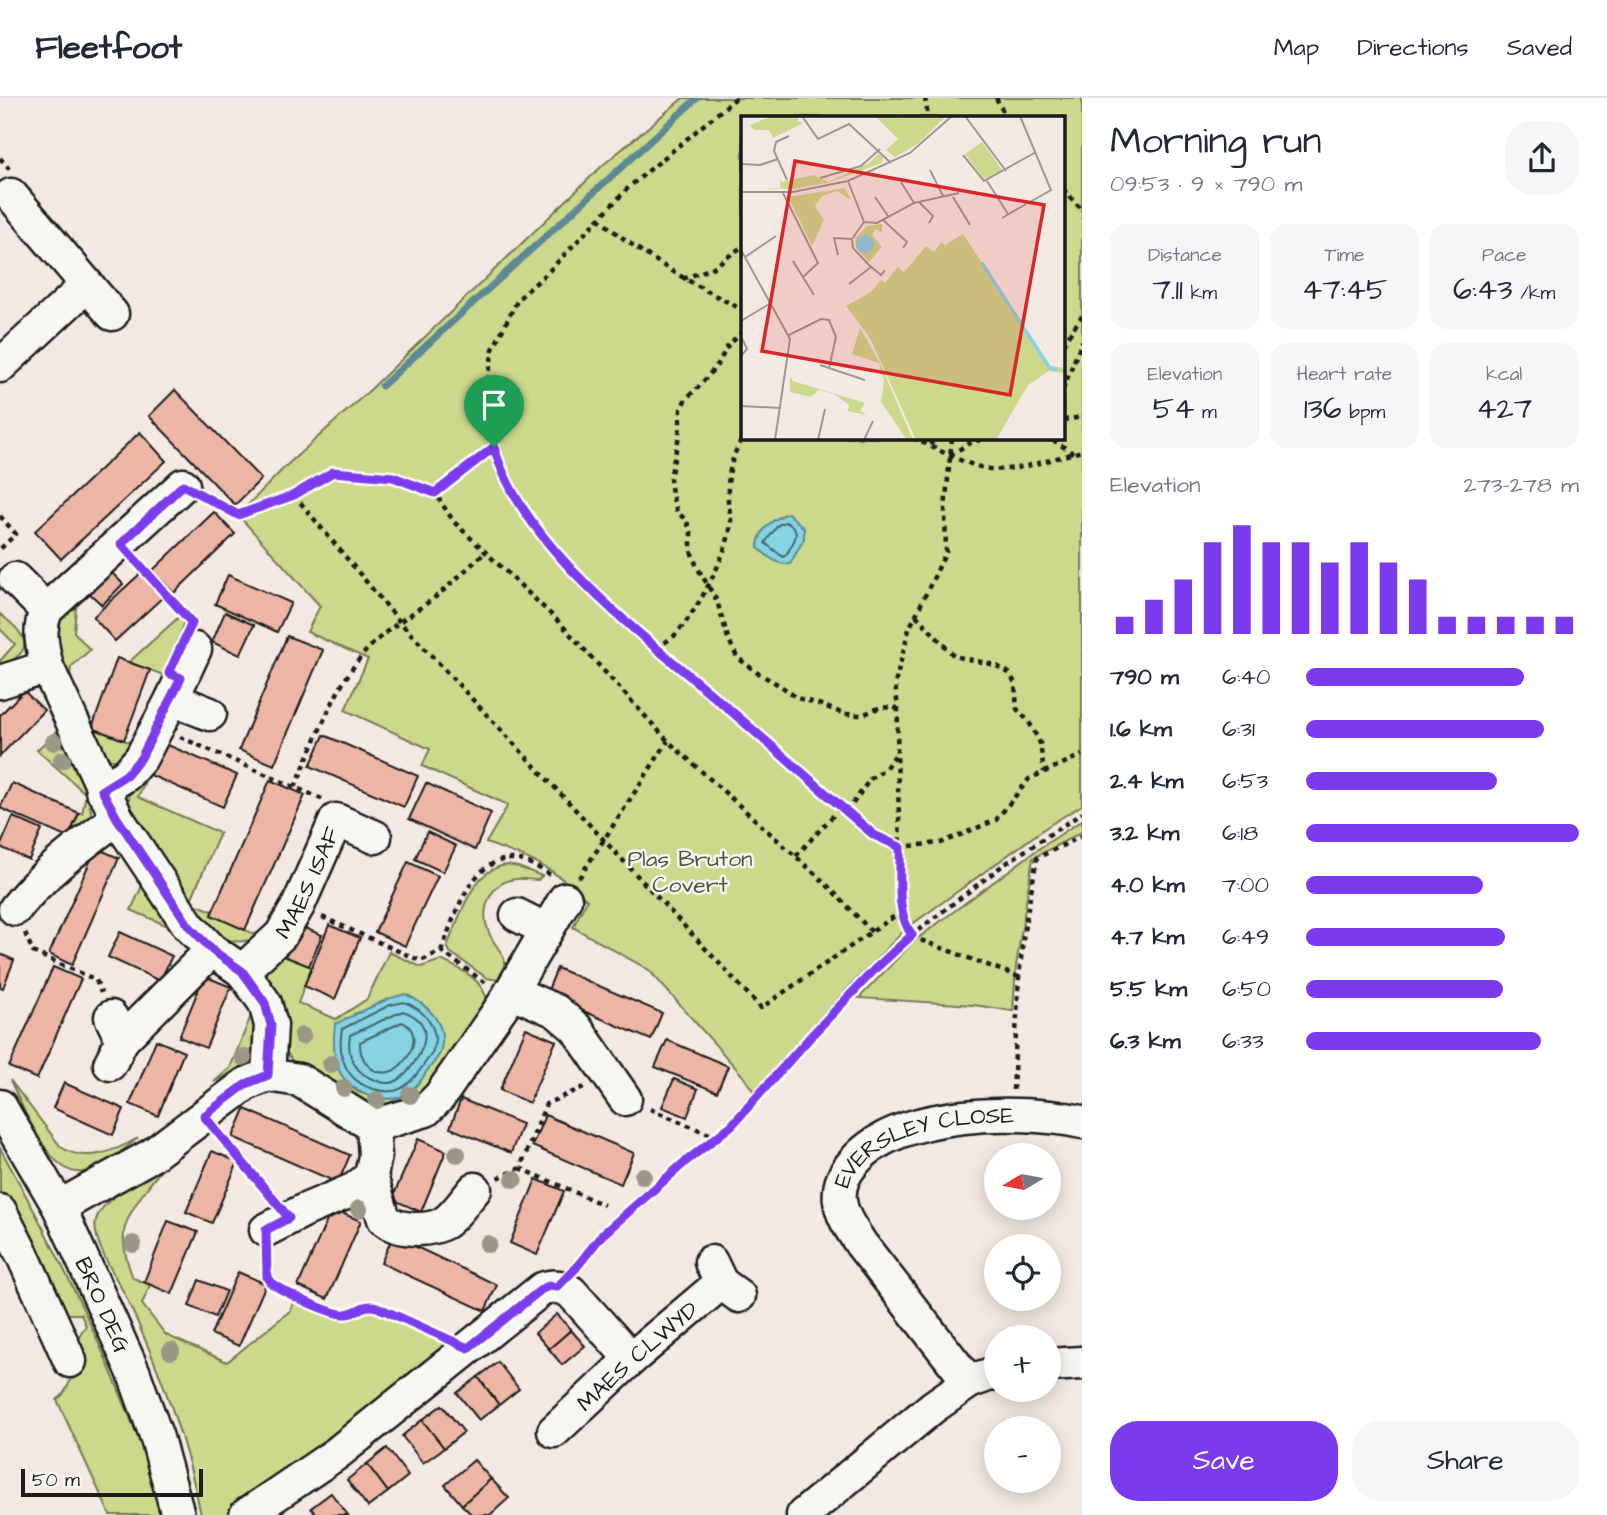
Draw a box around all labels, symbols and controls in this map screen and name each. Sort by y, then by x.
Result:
text: Fleetfoot [35,25,182,71]
text: Map [1274,31,1319,65]
text: Directions [1357,31,1469,65]
text: Saved [1507,31,1572,65]
inset map [741,116,1064,439]
text: Morning run [1110,116,1322,168]
button: share [1505,121,1579,195]
text: 09:53 · 9 × 790 m [1110,168,1302,200]
text: Distance [1148,242,1222,269]
text: Time [1325,242,1364,269]
text: Pace [1482,242,1526,269]
text: 7.11 [1153,269,1183,311]
text: 47:45 [1302,269,1387,311]
text: 6:43 [1453,269,1513,311]
text: km [1183,280,1217,307]
text: /km [1513,280,1555,307]
text: Elevation [1147,361,1222,388]
text: Heart rate [1297,361,1392,388]
text: kcal [1486,361,1522,388]
pin [464,375,524,447]
icon: arrive [475,386,513,424]
text: 54 [1153,388,1194,430]
text: 136 [1304,388,1342,430]
text: 427 [1476,388,1532,430]
text: m [1194,399,1217,426]
text: bpm [1342,399,1385,426]
text: Elevation [1110,469,1201,501]
text: 273–278 m [1464,469,1579,501]
text: 790 m [1110,661,1179,693]
text: 6:40 [1222,661,1270,693]
text: 1.6 km [1110,713,1172,745]
text: 6:31 [1222,713,1255,745]
text: 2.4 km [1110,765,1183,797]
text: 6:53 [1222,765,1268,797]
text: 3.2 km [1110,817,1179,849]
text: 6:18 [1222,817,1258,849]
street label: MAES ISAF [267,822,348,945]
park label: Plas Bruton Covert [627,843,753,901]
text: 4.0 km [1110,869,1185,901]
text: 7:00 [1222,869,1269,901]
text: 4.7 km [1110,921,1184,953]
text: 6:49 [1222,921,1269,953]
text: 5.5 km [1110,973,1187,1005]
text: 6:50 [1222,973,1271,1005]
text: 6.3 km [1110,1025,1181,1057]
text: 6:33 [1222,1025,1264,1057]
street label: EVERSLEY CLOSE [826,1100,1015,1192]
north arrow [984,1143,1060,1220]
map controls [984,1143,1061,1493]
button: locate [984,1234,1061,1311]
street label: BRO DEG [67,1252,138,1358]
street label: MAES CLWYD [570,1294,705,1419]
button: + [984,1325,1061,1402]
button: − [984,1416,1061,1493]
button: Save [1110,1421,1338,1501]
button: Share [1352,1421,1579,1501]
scale bar [21,1466,203,1498]
text: 50 m [32,1467,80,1494]

